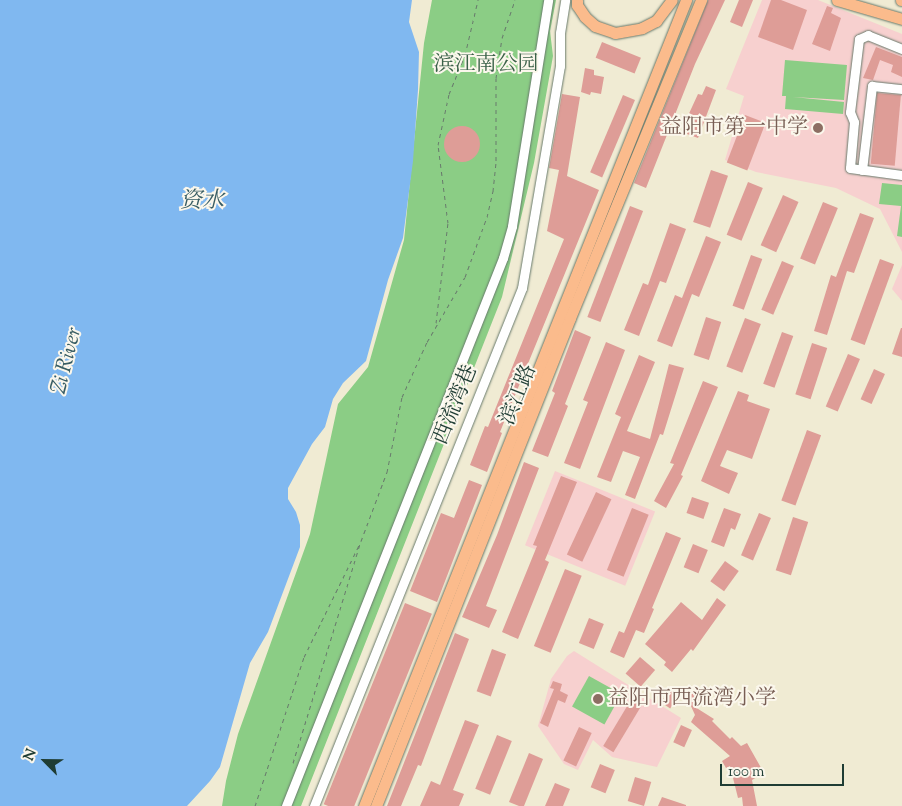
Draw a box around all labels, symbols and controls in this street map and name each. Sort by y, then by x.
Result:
park label: 滨江南公园 [434,52,538,78]
place label: 益阳市第一中学 [661,115,808,141]
marker: 益阳市第一中学 [812,122,824,134]
water label: 资水 [180,190,224,216]
water label: Zi River [47,325,89,397]
street label: 西流湾巷 [429,361,483,449]
street label: 滨江路 [496,361,542,429]
place label: 益阳市西流湾小学 [608,686,776,712]
marker: 益阳市西流湾小学 [592,693,604,705]
north arrow [20,736,70,786]
text: N [20,746,43,764]
scale bar [722,754,846,786]
text: 100 m [728,762,764,783]

